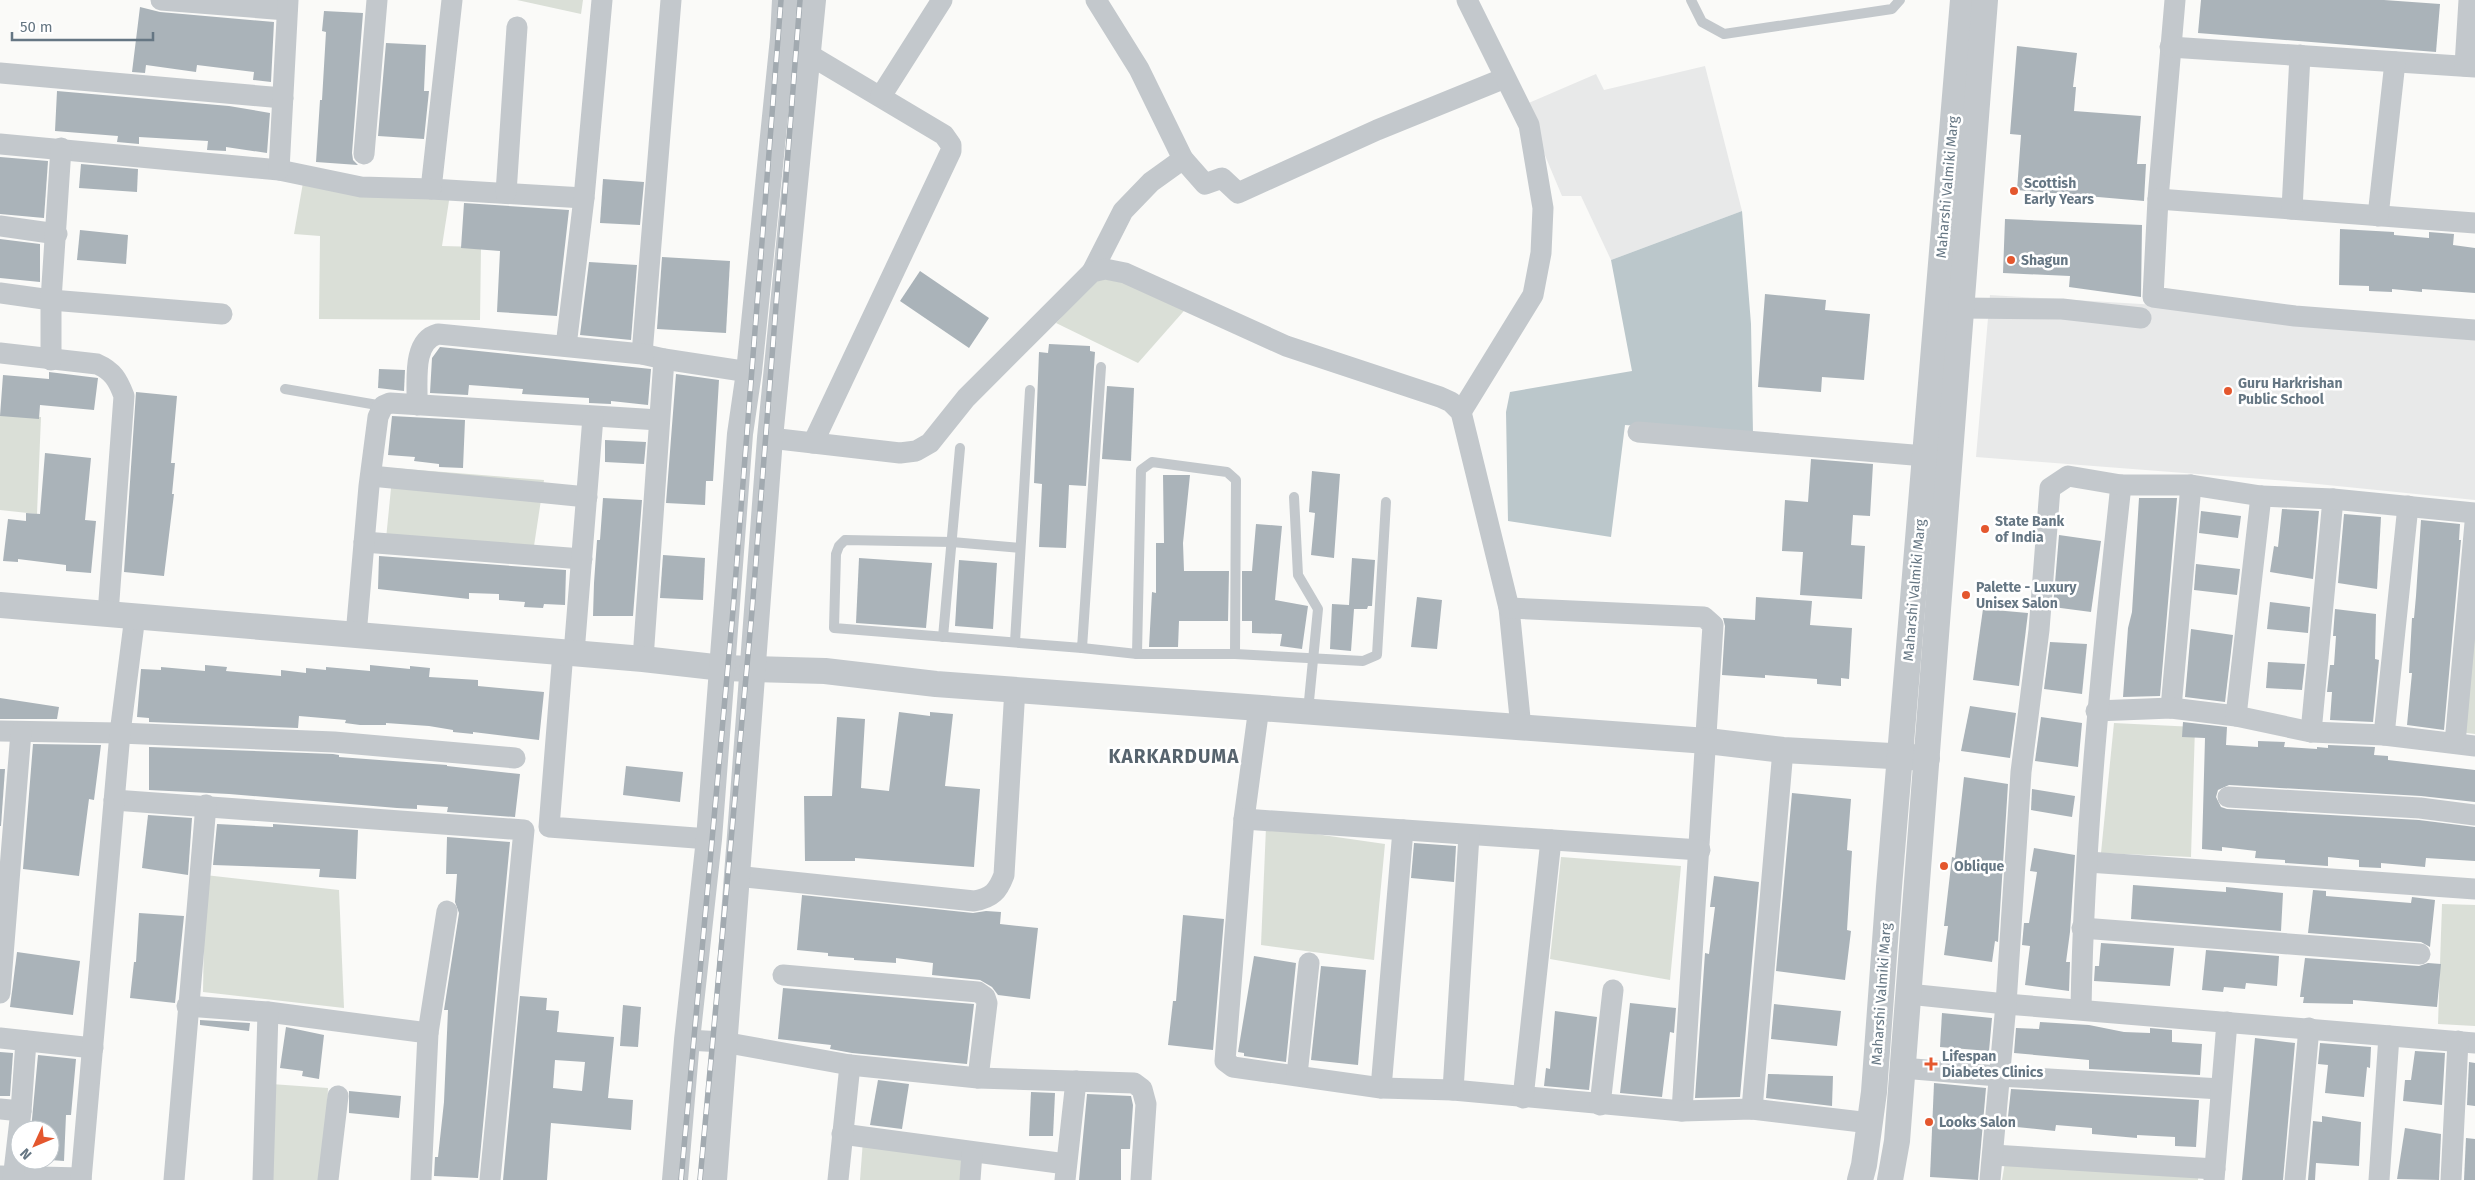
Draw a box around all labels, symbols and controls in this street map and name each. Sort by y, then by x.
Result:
scale bar [12,10,154,42]
text: 50 m [20,18,53,36]
street label: Maharshi Valmiki Marg [1933,115,1962,259]
place label: Scottish Early Years [2024,175,2094,208]
marker: Scottish Early Years [2008,185,2020,197]
place label: Shagun [2021,252,2068,269]
marker: Shagun [2005,254,2017,266]
place label: Guru Harkrishan Public School [2238,375,2342,408]
marker: Guru Harkrishan Public School [2222,385,2234,397]
place label: State Bank of India [1995,513,2065,546]
street label: Maharshi Valmiki Marg [1900,518,1929,662]
marker: State Bank of India [1979,523,1991,535]
place label: Palette - Luxury Unisex Salon [1976,579,2077,612]
marker: Palette - Luxury Unisex Salon [1960,589,1972,601]
district label: KARKARDUMA [1109,745,1239,768]
place label: Oblique [1954,858,2005,875]
marker: Oblique [1938,860,1950,872]
street label: Maharshi Valmiki Marg [1868,922,1895,1066]
place label: Lifespan Diabetes Clinics [1942,1048,2044,1081]
marker: Lifespan Diabetes Clinics [1924,1057,1938,1071]
place label: Looks Salon [1939,1114,2016,1131]
marker: Looks Salon [1923,1116,1935,1128]
north arrow [10,1120,60,1170]
text: N [17,1144,35,1163]

